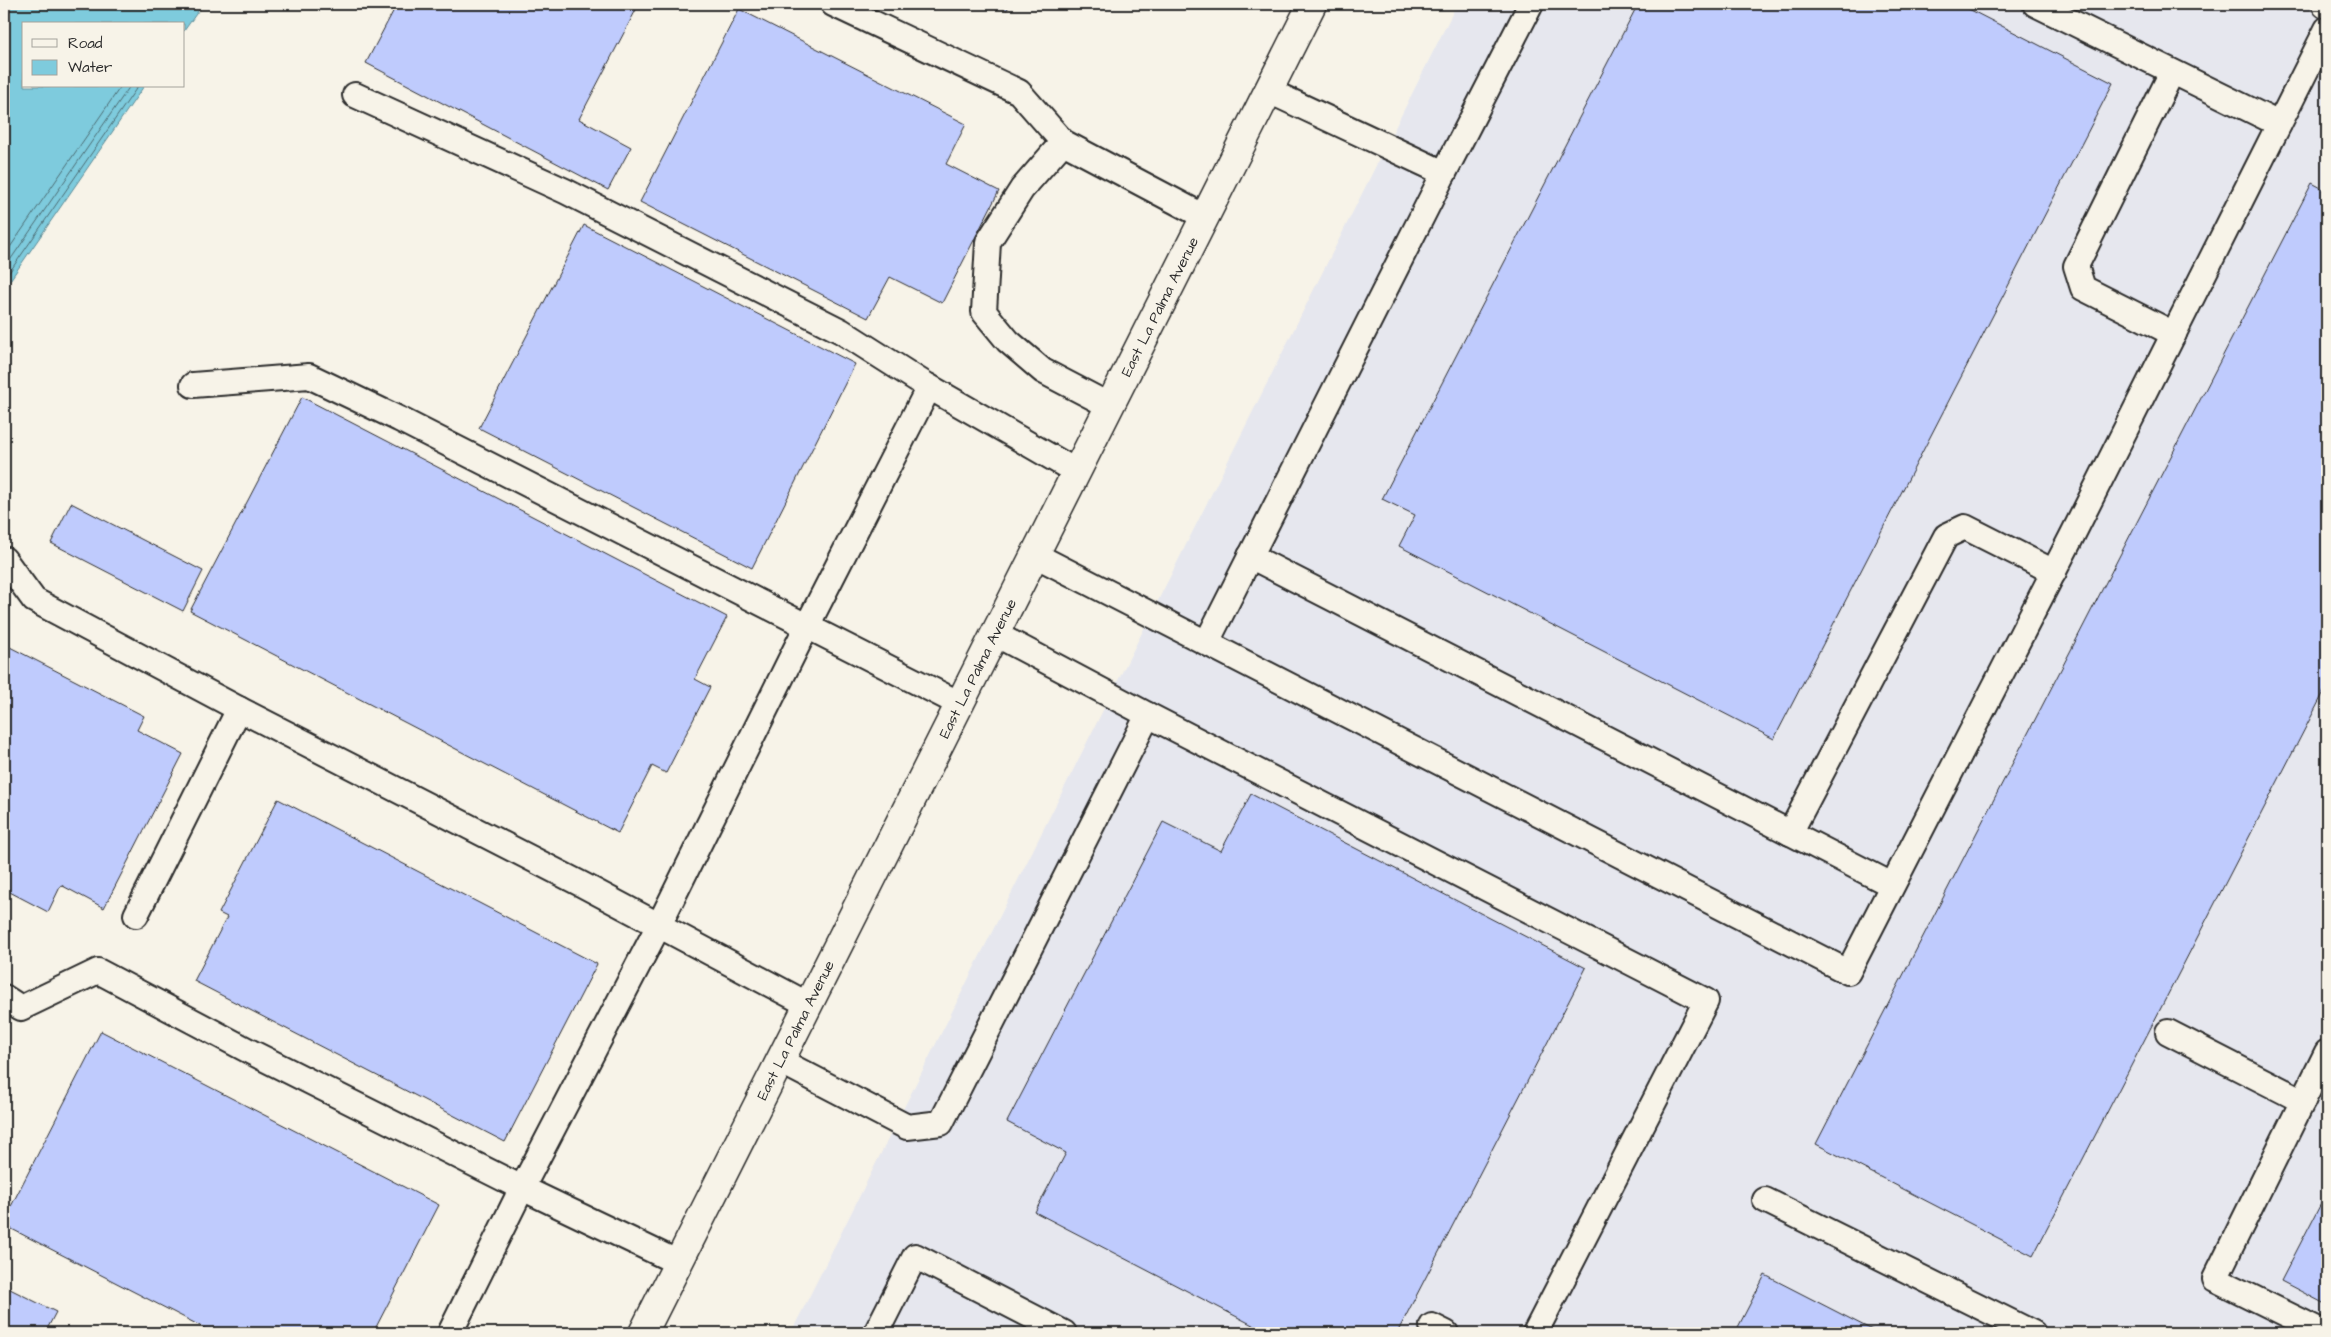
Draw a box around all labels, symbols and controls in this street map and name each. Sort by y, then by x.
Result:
legend [22,22,185,88]
text: Road [68,33,103,54]
text: Water [68,57,112,78]
street label: East La Palma Avenue [1116,233,1204,380]
street label: East La Palma Avenue [934,595,1022,742]
street label: East La Palma Avenue [752,957,840,1104]

